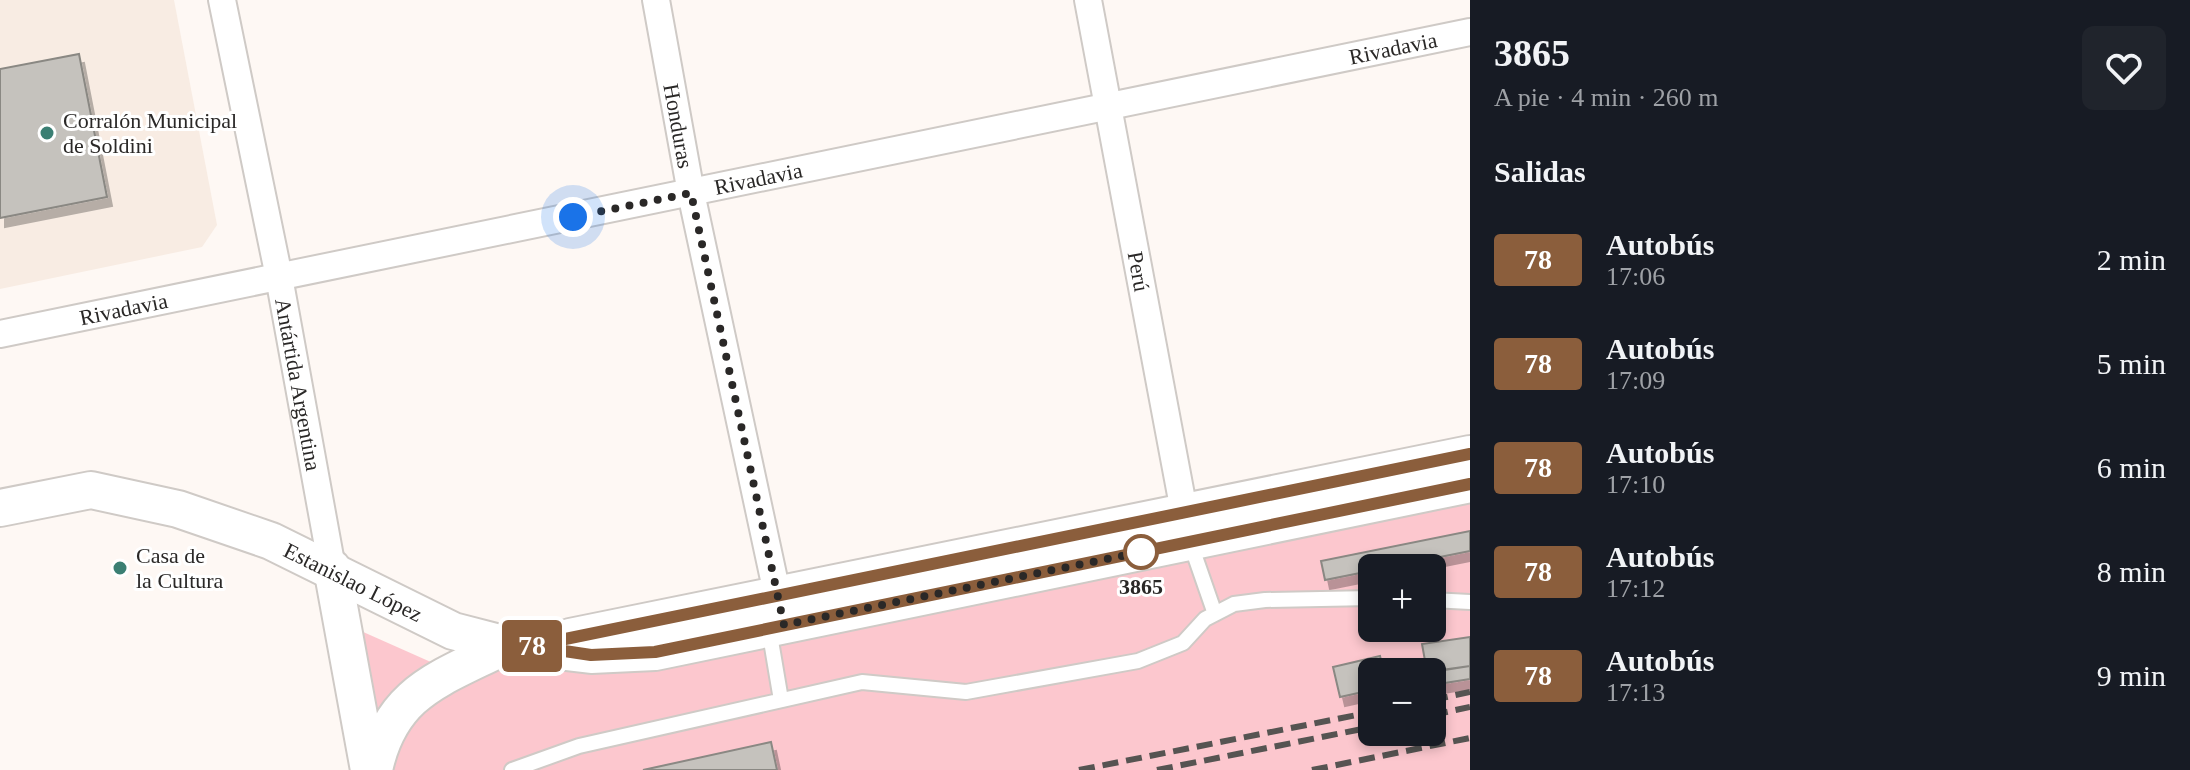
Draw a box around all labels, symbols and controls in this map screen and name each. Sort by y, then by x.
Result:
button: heart [2082,26,2166,110]
street label: Rivadavia [1347,27,1439,69]
text: 3865 [1494,32,1570,74]
street label: Honduras [659,82,699,170]
text: A pie · 4 min · 260 m [1494,83,1719,112]
place label: Corralón Municipal de Soldini [63,108,237,158]
marker: Corralón Municipal de Soldini [38,124,56,142]
text: Salidas [1494,155,1586,188]
street label: Rivadavia [712,157,805,199]
your location [553,197,593,237]
text: Autobús [1606,228,1714,261]
text: 2 min [2097,243,2166,276]
text: 78 [1524,244,1552,275]
street label: Perú [1123,249,1155,293]
text: 17:06 [1606,262,1665,291]
street label: Rivadavia [77,287,170,330]
street label: Antártida Argentina [271,296,327,473]
text: Autobús [1606,332,1714,365]
text: 5 min [2097,347,2166,380]
text: 78 [1524,348,1552,379]
text: 17:09 [1606,366,1665,395]
text: Autobús [1606,436,1714,469]
text: 6 min [2097,451,2166,484]
text: 78 [1524,452,1552,483]
text: 17:10 [1606,470,1665,499]
marker: 3865 [1124,535,1158,569]
street label: Estanislao López [280,537,427,626]
text: Autobús [1606,540,1714,573]
place label: Casa de la Cultura [136,543,224,593]
map controls [1358,554,1446,746]
button: + [1358,554,1446,642]
text: 8 min [2097,555,2166,588]
text: 78 [1524,556,1552,587]
marker: Casa de la Cultura [111,559,129,577]
place label: 3865 [1119,574,1163,599]
text: 17:12 [1606,574,1665,603]
line badge: 78 [496,620,568,672]
text: 78 [518,630,546,661]
text: Autobús [1606,644,1714,677]
button: − [1358,658,1446,746]
text: 9 min [2097,659,2166,692]
text: 78 [1524,660,1552,691]
text: 17:13 [1606,678,1665,707]

